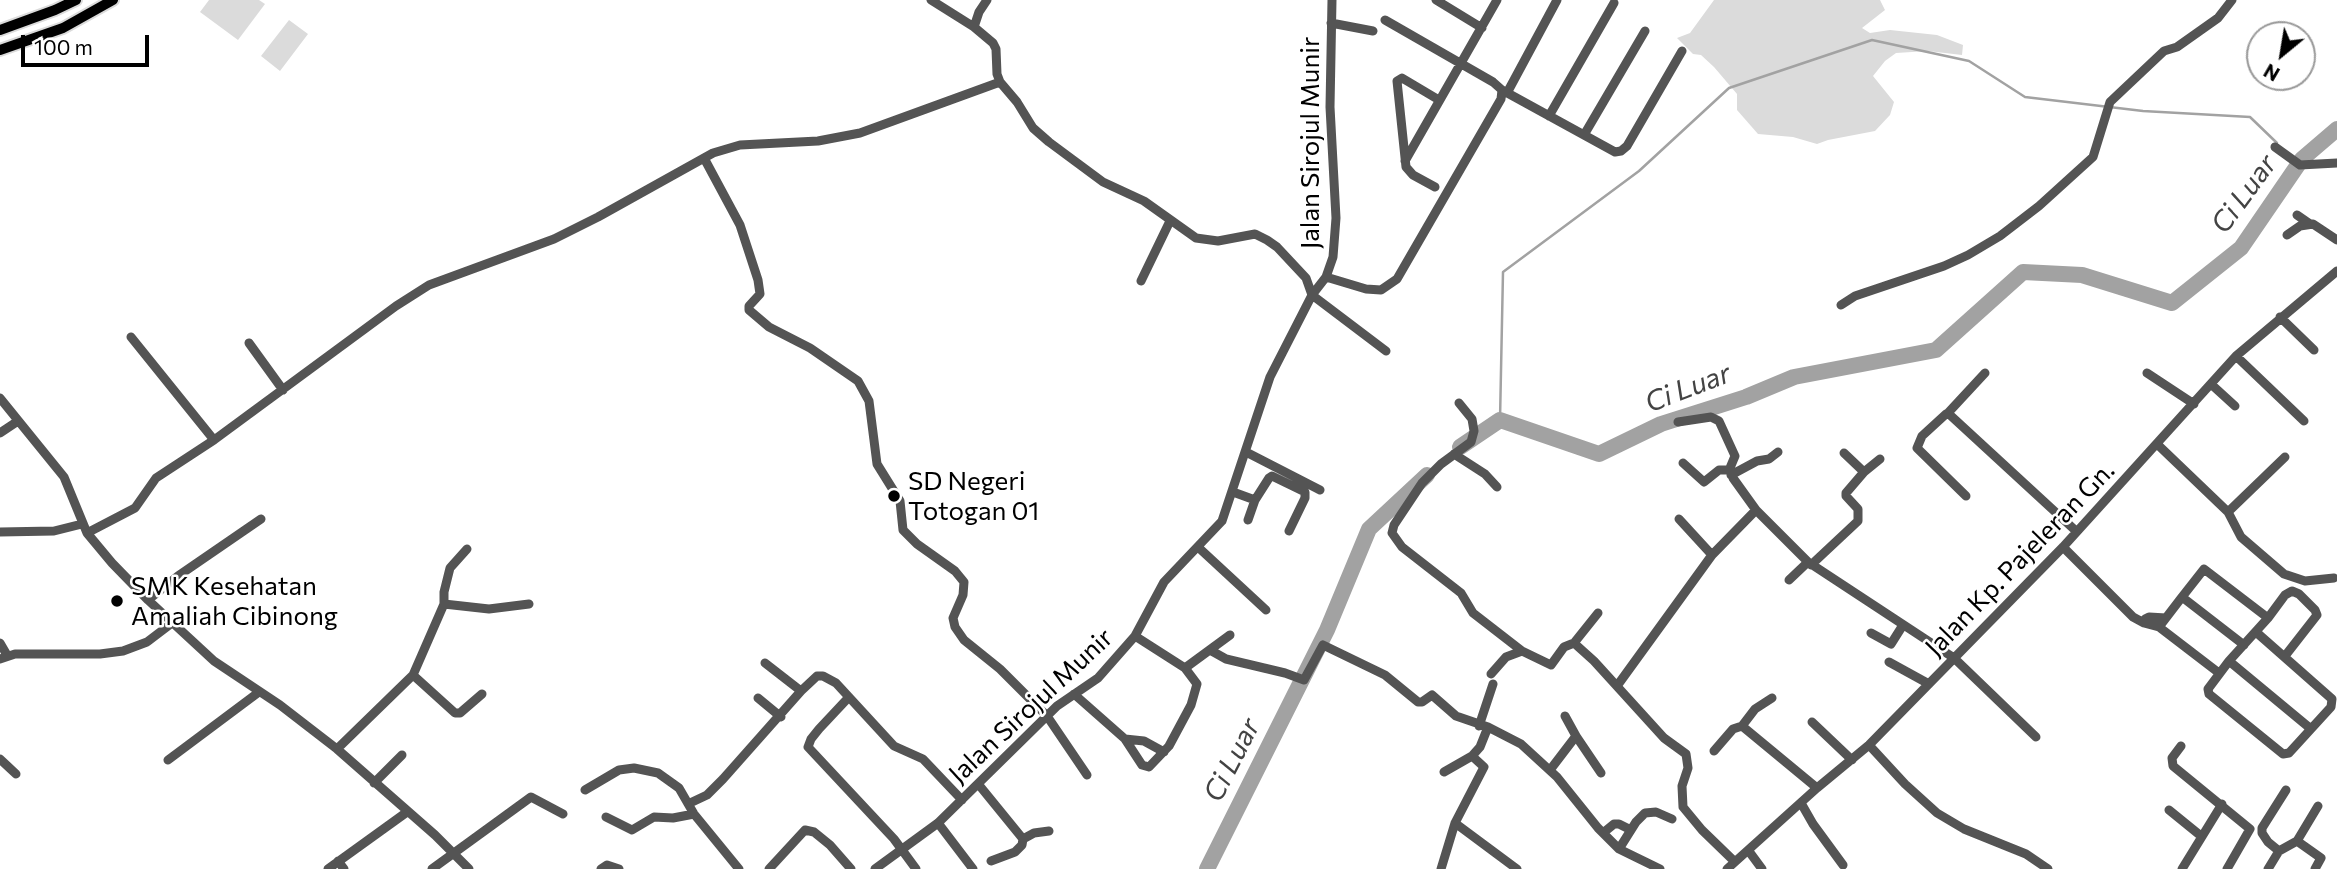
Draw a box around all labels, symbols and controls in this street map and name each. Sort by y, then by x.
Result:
scale bar [24,21,152,65]
north arrow [2246,21,2316,91]
text: 100 m [34,34,93,59]
street label: Jalan Sirojul Munir [1294,37,1326,249]
text: N [2259,59,2283,86]
water label: Ci Luar [2204,148,2284,240]
water label: Ci Luar [1640,356,1736,420]
street label: Jalan Kp. Pajeleran Gn. [1919,455,2121,663]
place label: SD Negeri Totogan 01 [908,465,1039,526]
marker: SD Negeri Totogan 01 [886,488,902,504]
place label: SMK Kesehatan Amaliah Cibinong [131,570,338,632]
marker: SMK Kesehatan Amaliah Cibinong [109,593,125,609]
street label: Jalan Sirojul Munir [943,622,1119,790]
water label: Ci Luar [1197,713,1267,807]

